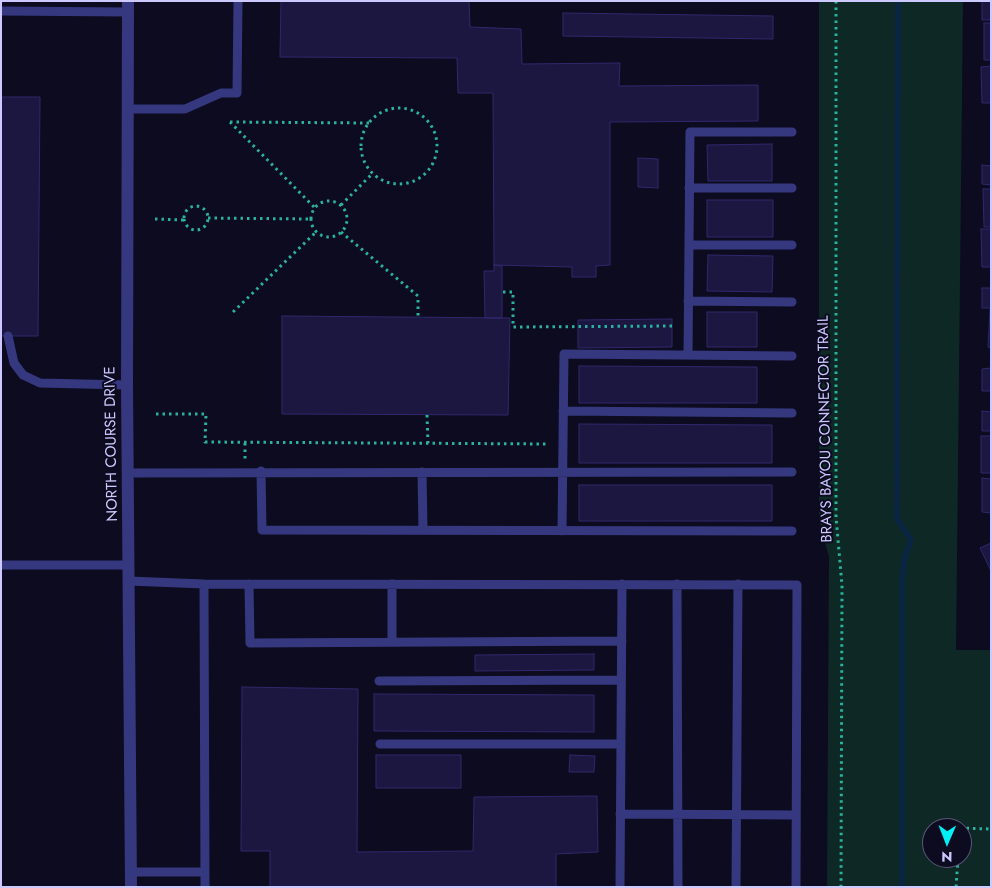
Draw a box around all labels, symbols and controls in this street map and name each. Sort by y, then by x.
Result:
street label: BRAYS BAYOU CONNECTOR TRAIL [815,315,837,543]
street label: NORTH COURSE DRIVE [102,366,122,522]
north arrow [922,818,972,868]
text: N [941,847,952,867]

